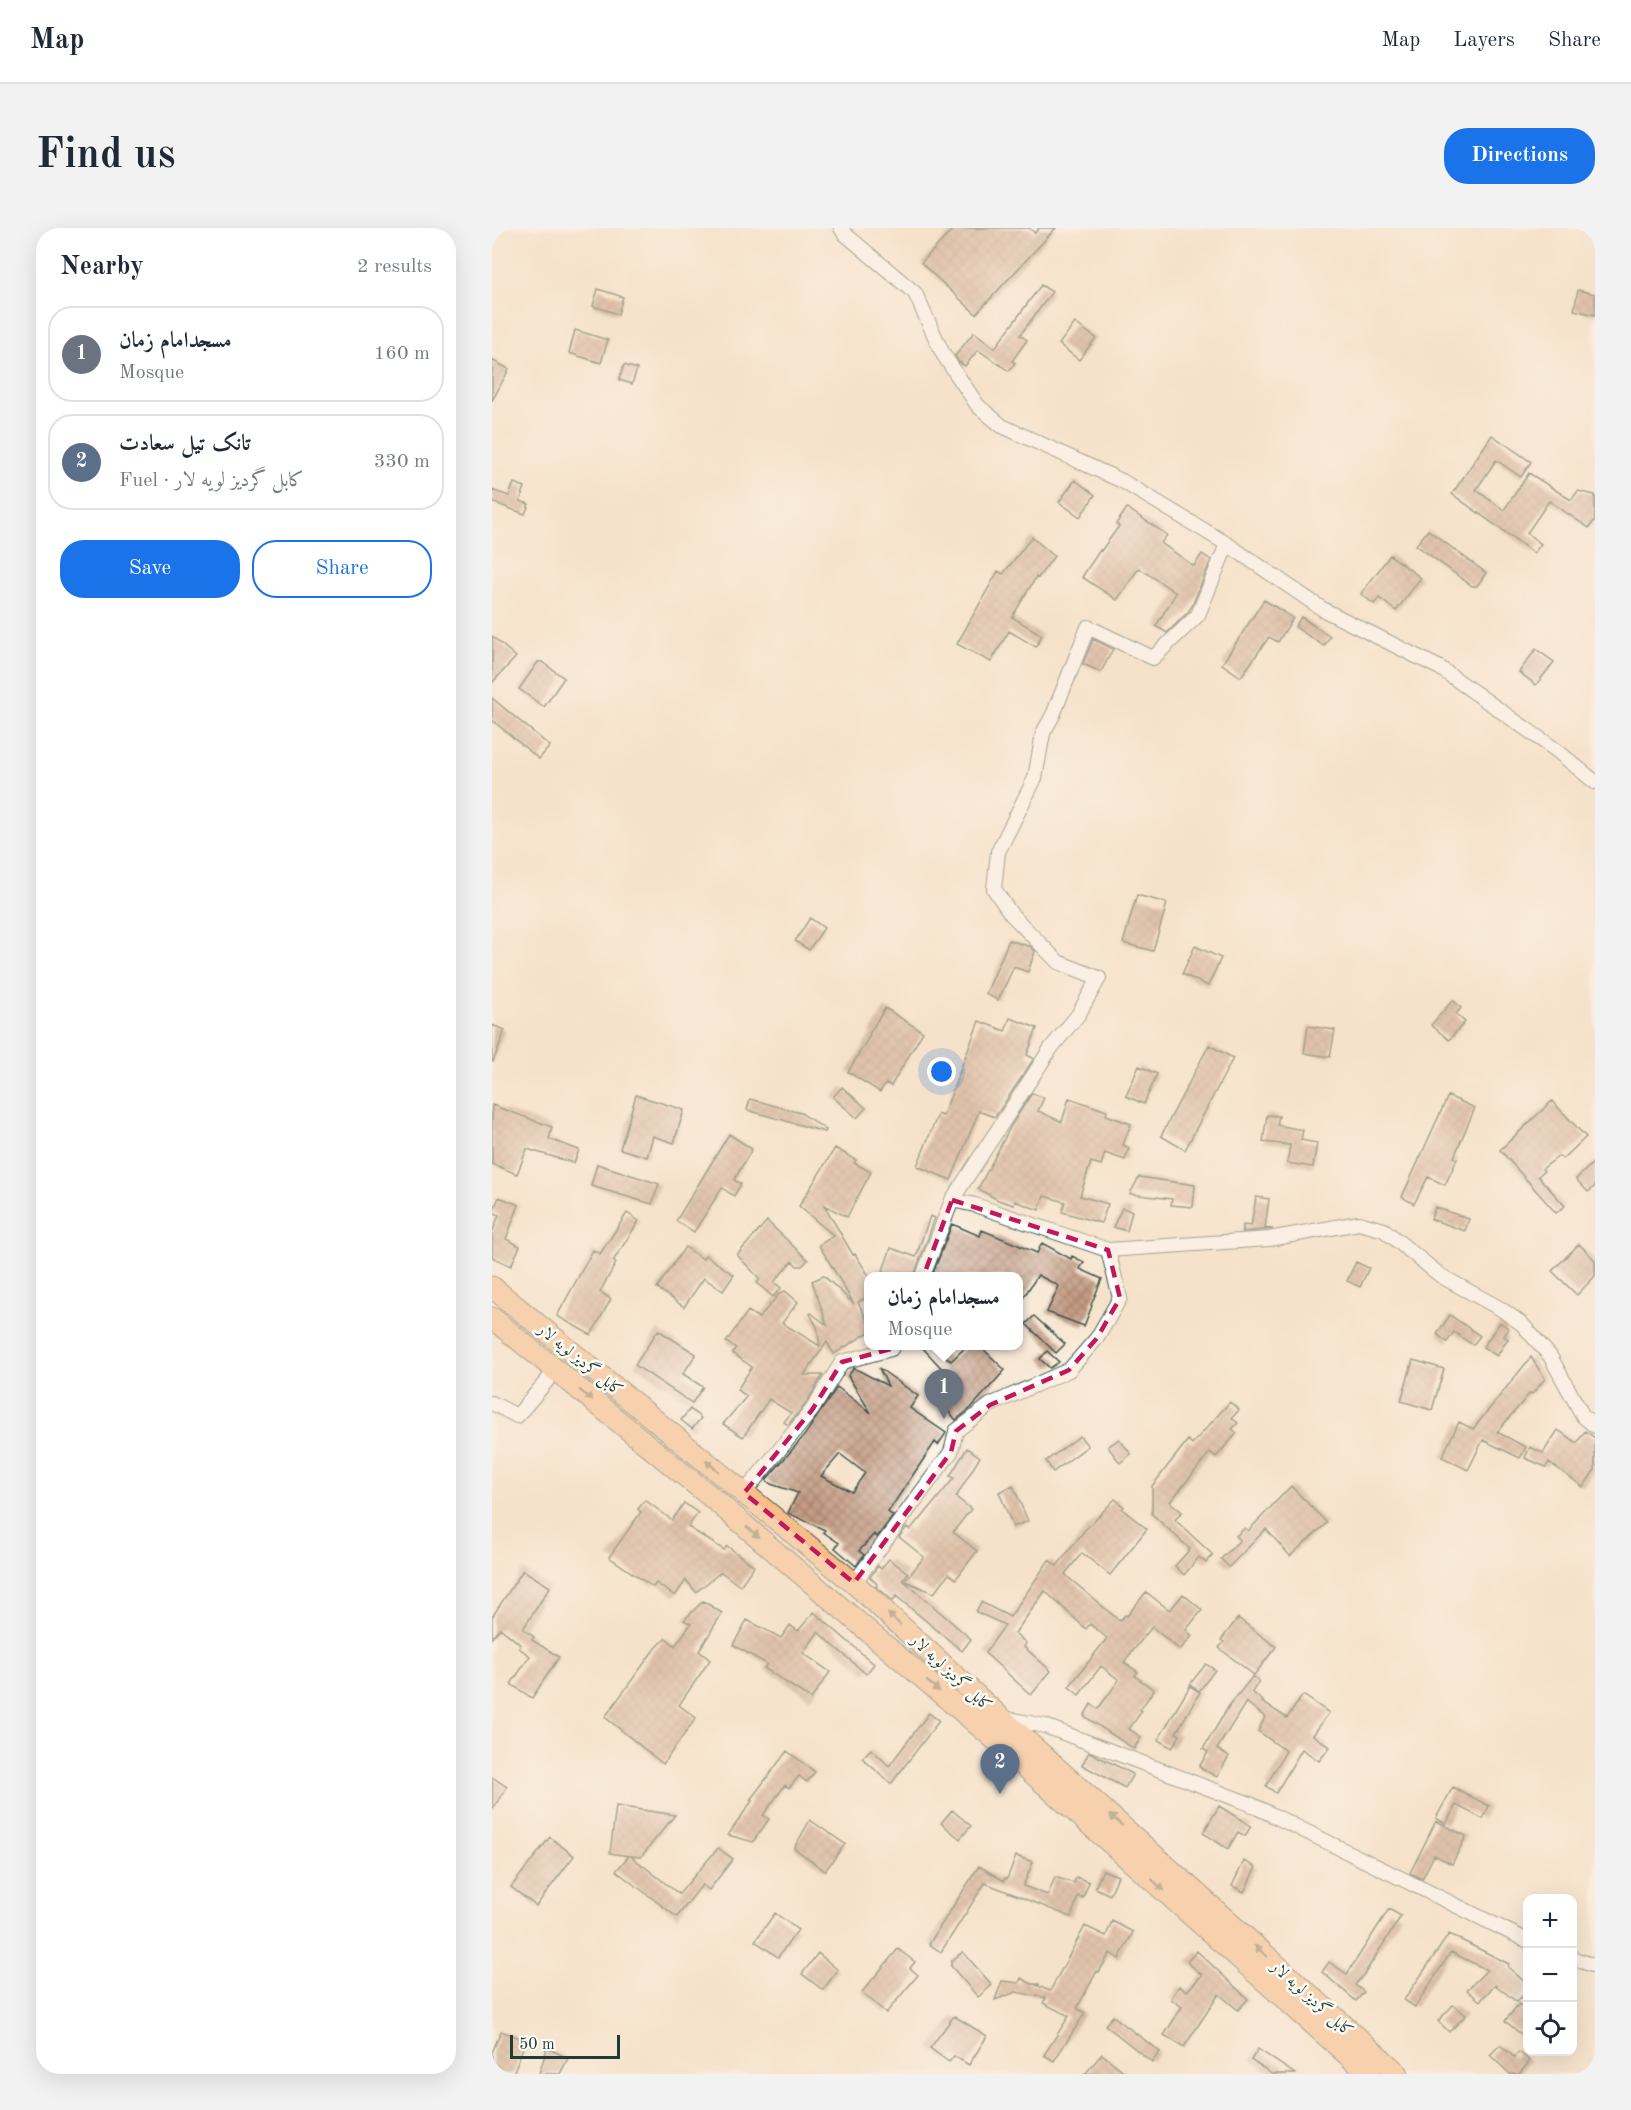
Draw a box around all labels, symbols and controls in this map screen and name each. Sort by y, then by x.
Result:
text: Map [30,27,84,55]
text: Map [1381,30,1420,51]
text: Layers [1453,30,1515,51]
text: Share [1548,30,1601,51]
button: Directions [1444,128,1595,184]
text: Find us [36,135,175,177]
text: Nearby [60,254,144,280]
text: 2 results [357,257,432,277]
text: مسجدامام زمان [119,330,232,352]
text: 1 [76,344,87,364]
text: 160 m [374,344,430,364]
text: Mosque [119,363,184,383]
text: تانک تیل سعادت [119,433,250,455]
text: 2 [76,452,87,472]
text: 330 m [374,452,430,472]
text: Fuel · کابل گردیز لویه لار [119,471,304,491]
button: Save [60,540,240,598]
button: Share [252,540,432,598]
your location [927,1057,956,1086]
popup [864,1272,1023,1350]
text: مسجدامام زمان [887,1287,1000,1309]
street label: کابل گردیز لویه لار [532,1317,628,1401]
text: Mosque [887,1320,952,1340]
pin: 1 [924,1370,964,1419]
one-way arrow [578,1388,593,1401]
one-way arrow [704,1460,720,1473]
one-way arrow [745,1526,761,1539]
one-way arrow [886,1612,901,1626]
street label: کابل گردیز لویه لار [905,1628,997,1716]
one-way arrow [925,1679,940,1692]
pin: 2 [980,1744,1020,1794]
one-way arrow [1109,1814,1123,1828]
one-way arrow [1150,1878,1165,1892]
map controls [1523,1894,1577,2056]
button: + [1523,1894,1577,1948]
one-way arrow [1253,1944,1268,1958]
button: − [1523,1948,1577,2002]
street label: کابل گردیز لویه لار [1265,1955,1358,2042]
button: locate [1523,2002,1577,2056]
scale bar [510,2032,620,2060]
text: 50 m [519,2037,555,2053]

